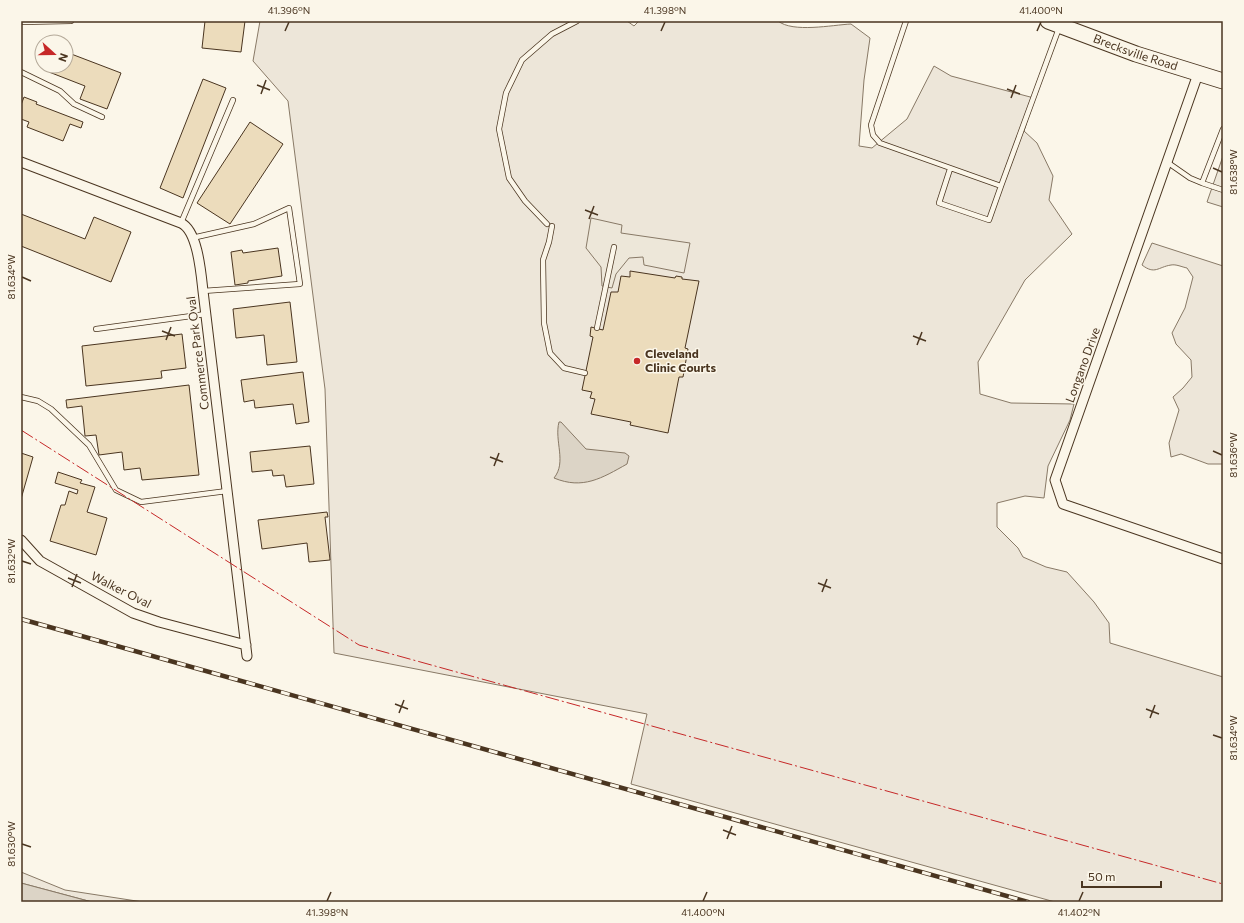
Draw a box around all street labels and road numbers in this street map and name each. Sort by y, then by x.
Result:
street label: Brecksville Road [1092,31,1180,73]
street label: Commerce Park Oval [183,295,211,411]
street label: Longano Drive [1062,325,1102,404]
street label: Walker Oval [89,568,154,610]

